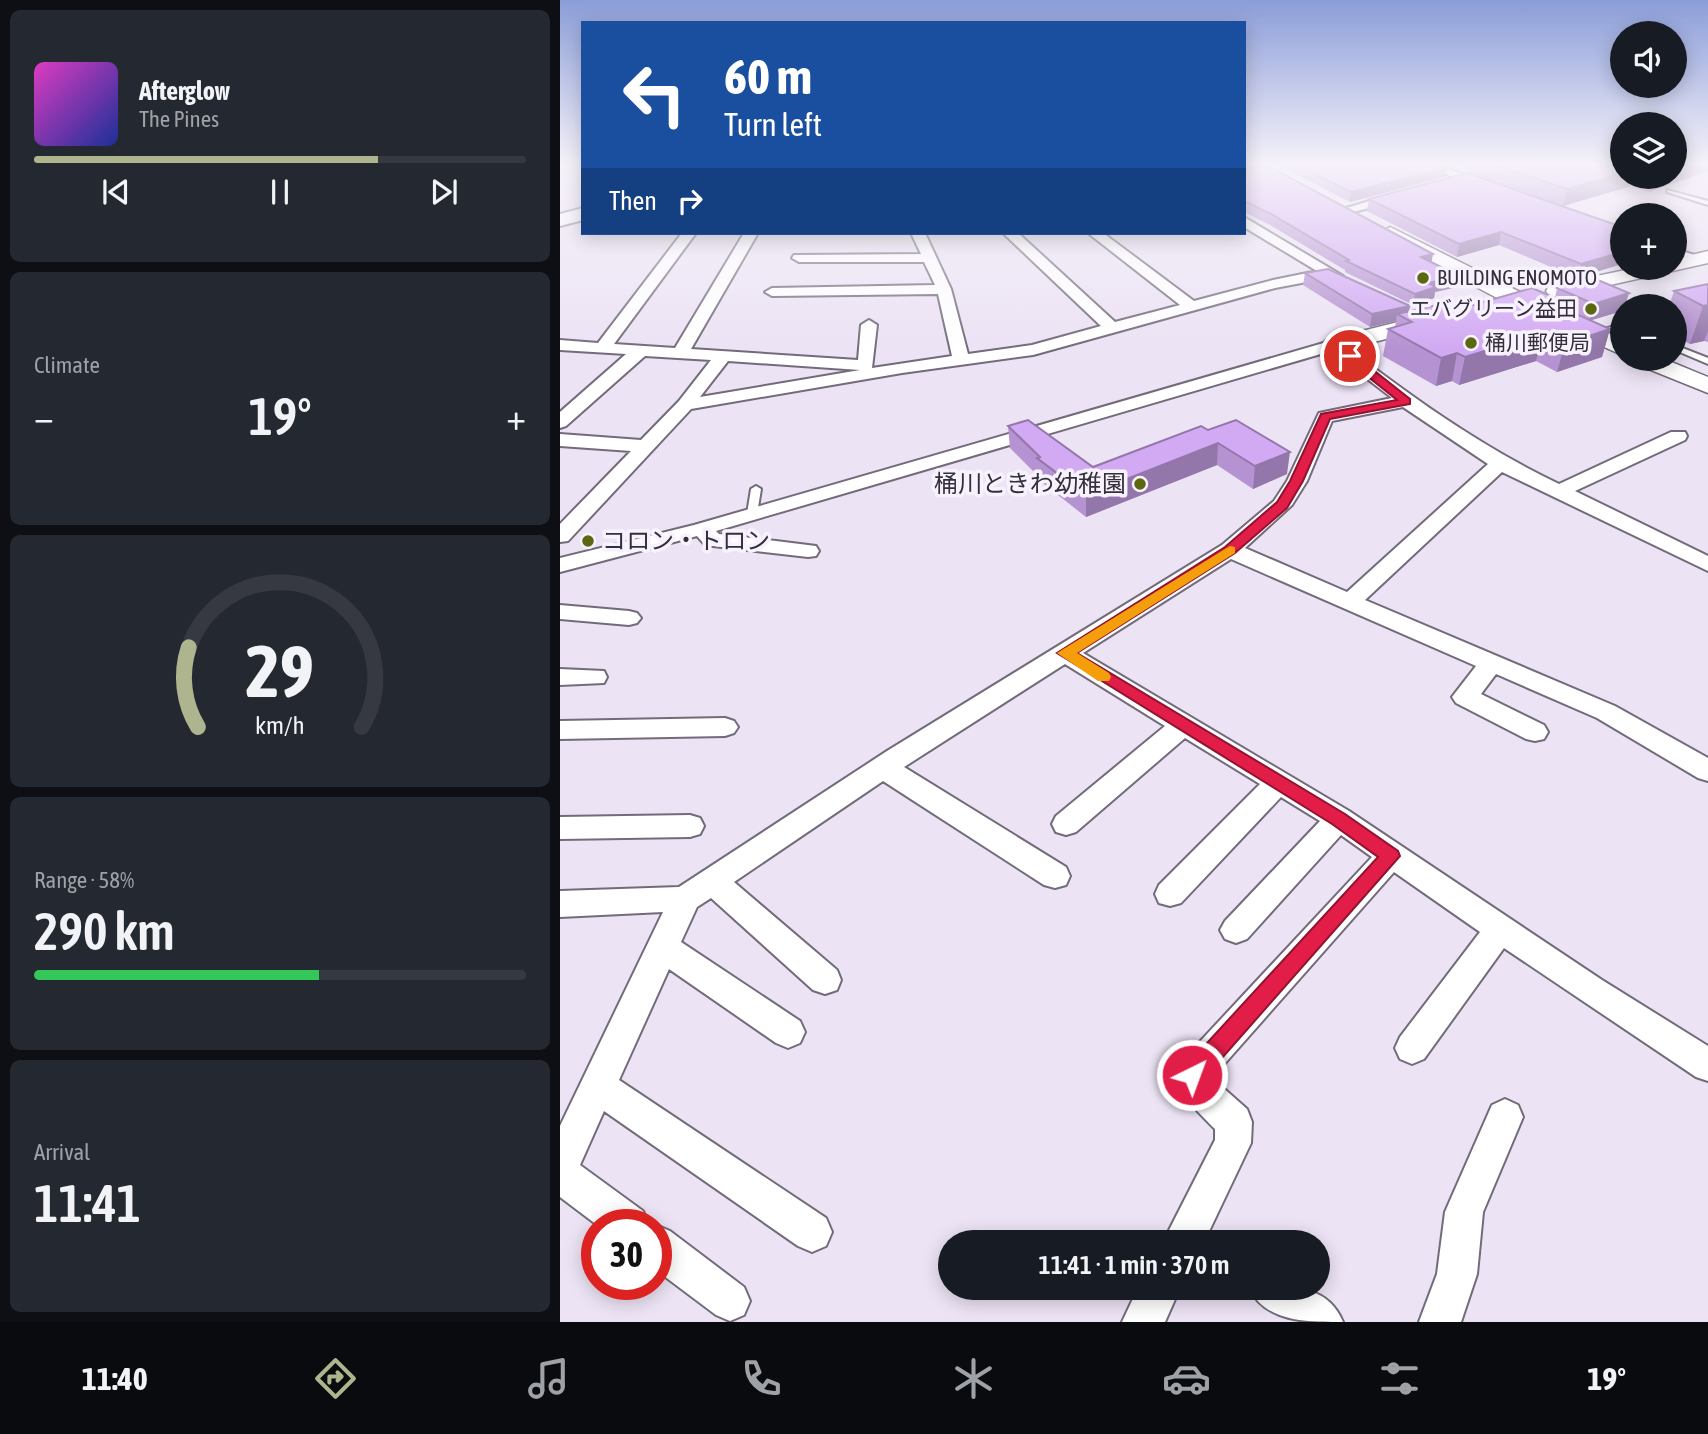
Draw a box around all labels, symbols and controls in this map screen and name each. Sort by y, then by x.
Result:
map controls [1610,21,1687,371]
button: sound [1610,21,1687,98]
text: 60 m [724,48,812,104]
icon: left [609,49,700,140]
text: Afterglow [139,76,230,106]
text: The Pines [139,106,219,132]
text: Turn left [724,106,822,143]
button: layers [1610,112,1687,189]
icon: previous [97,173,135,211]
icon: pause [261,173,299,211]
icon: next [425,173,463,211]
icon: right [671,182,709,220]
text: Then [609,186,657,216]
button: + [1610,203,1687,280]
place label: BUILDING ENOMOTO [1437,265,1597,289]
marker: BUILDING ENOMOTO [1415,270,1431,286]
button: − [1610,294,1687,371]
place label: エバグリーン益田 [1410,296,1577,320]
marker: エバグリーン益田 [1583,301,1599,317]
pin [1320,326,1380,386]
place label: 桶川郵便局 [1485,330,1590,354]
marker: 桶川郵便局 [1463,335,1479,351]
icon: arrive [1331,337,1369,375]
text: Climate [34,352,100,378]
text: 19° [248,386,312,446]
text: − [34,395,54,438]
text: + [506,395,526,438]
place label: 桶川ときわ幼稚園 [934,470,1126,497]
marker: 桶川ときわ幼稚園 [1132,476,1148,492]
place label: コロン・トロン [602,527,770,554]
marker: コロン・トロン [580,533,596,549]
text: 29 [246,629,314,712]
text: km/h [255,711,305,739]
text: Range · 58% [34,867,134,893]
text: 290 km [34,901,175,961]
position arrow [1155,1038,1229,1112]
text: Arrival [34,1139,90,1165]
text: 11:41 [34,1173,141,1233]
speed limit sign: 30 [581,1209,672,1300]
text: 11:41 · 1 min · 370 m [1039,1250,1229,1280]
icon: directions [311,1354,360,1403]
icon: music [524,1354,573,1403]
icon: phone [737,1354,786,1403]
icon: climate [949,1354,998,1403]
icon: car [1162,1354,1211,1403]
icon: filters [1375,1354,1424,1403]
text: 11:40 [82,1360,148,1397]
text: 19° [1587,1360,1626,1397]

